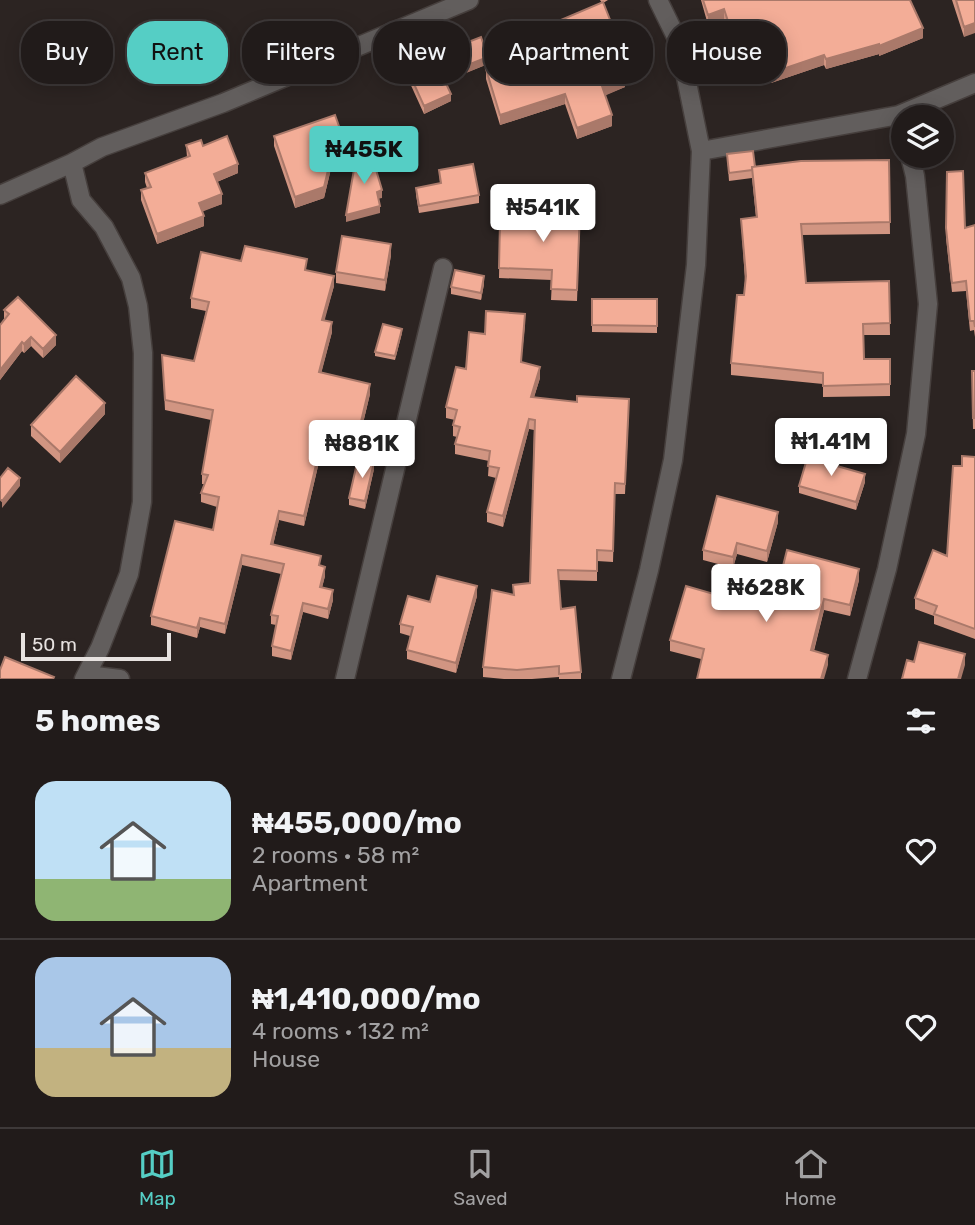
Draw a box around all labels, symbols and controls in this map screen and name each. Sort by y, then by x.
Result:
chip: Buy [21,21,113,84]
chip: Rent [127,21,228,84]
chip: Filters [242,21,359,84]
chip: New [373,21,470,84]
chip: Apartment [484,21,653,84]
chip: House [667,21,786,84]
map controls [891,105,954,168]
button: layers [891,105,954,168]
pin: ₦455K [315,127,413,186]
text: ₦455K [325,135,403,163]
pin: ₦541K [494,184,592,244]
text: ₦541K [506,193,580,221]
pin: ₦1.41M [774,419,888,478]
pin: ₦881K [313,420,411,480]
text: ₦1.41M [791,427,871,455]
text: ₦881K [325,429,399,457]
pin: ₦628K [717,564,815,624]
text: ₦628K [727,573,805,601]
scale bar [21,630,172,662]
text: 50 m [32,633,77,656]
icon: filters [902,702,940,740]
text: 5 homes [35,703,161,739]
text: ₦455,000/mo [252,805,462,841]
icon: home [91,809,175,893]
icon: heart [902,832,940,870]
text: 2 rooms · 58 m² [252,841,419,869]
text: Apartment [252,869,368,897]
text: ₦1,410,000/mo [252,981,481,1017]
icon: home [91,985,175,1069]
icon: heart [902,1008,940,1046]
text: 4 rooms · 132 m² [252,1017,429,1045]
text: House [252,1045,320,1073]
tab: Map [138,1145,176,1210]
tab: Saved [453,1145,508,1210]
tab: Home [785,1145,837,1210]

